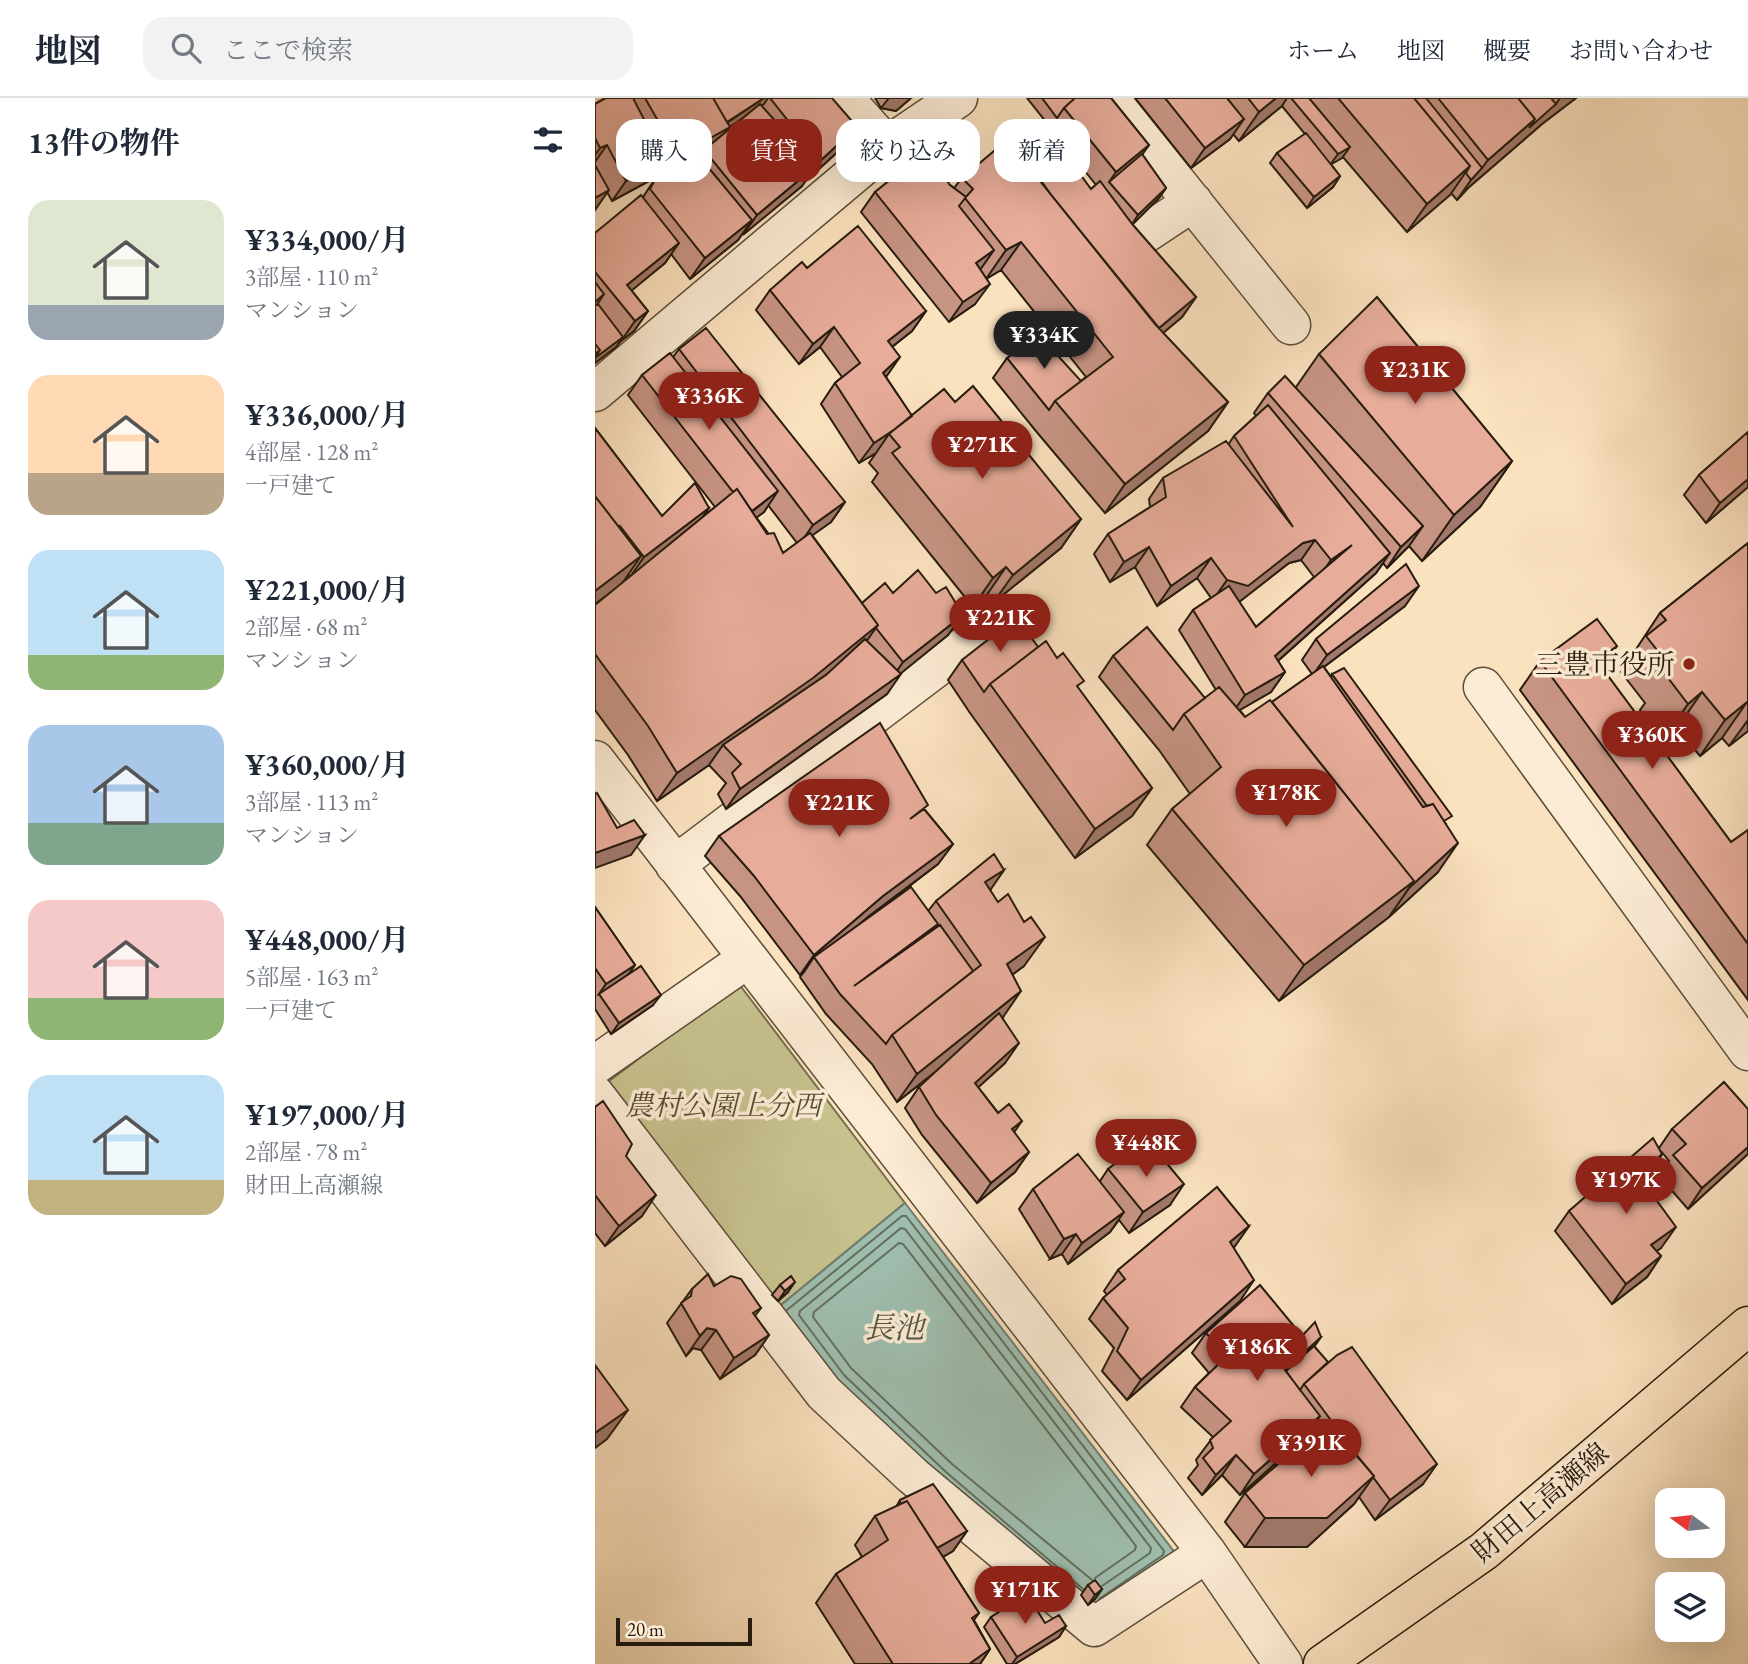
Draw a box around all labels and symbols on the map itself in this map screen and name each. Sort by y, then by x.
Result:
pin: ¥334K [995,312,1093,371]
pin: ¥231K [1366,346,1464,406]
pin: ¥336K [660,372,758,432]
pin: ¥271K [933,422,1031,481]
pin: ¥221K [951,594,1049,654]
place label: 三豊市役所 [1535,646,1675,682]
marker: 三豊市役所 [1681,656,1697,672]
pin: ¥360K [1603,712,1701,771]
pin: ¥178K [1237,770,1335,829]
pin: ¥221K [790,780,888,839]
park label: 農村公園上分西 [625,1087,825,1123]
pin: ¥448K [1097,1119,1195,1179]
pin: ¥197K [1577,1156,1675,1216]
water label: 長池 [864,1308,927,1347]
pin: ¥186K [1208,1324,1306,1383]
pin: ¥391K [1262,1420,1360,1479]
street label: 財田上高瀬線 [1464,1434,1616,1570]
north arrow [1655,1488,1725,1558]
pin: ¥171K [976,1566,1074,1626]
scale bar [616,1615,753,1647]

